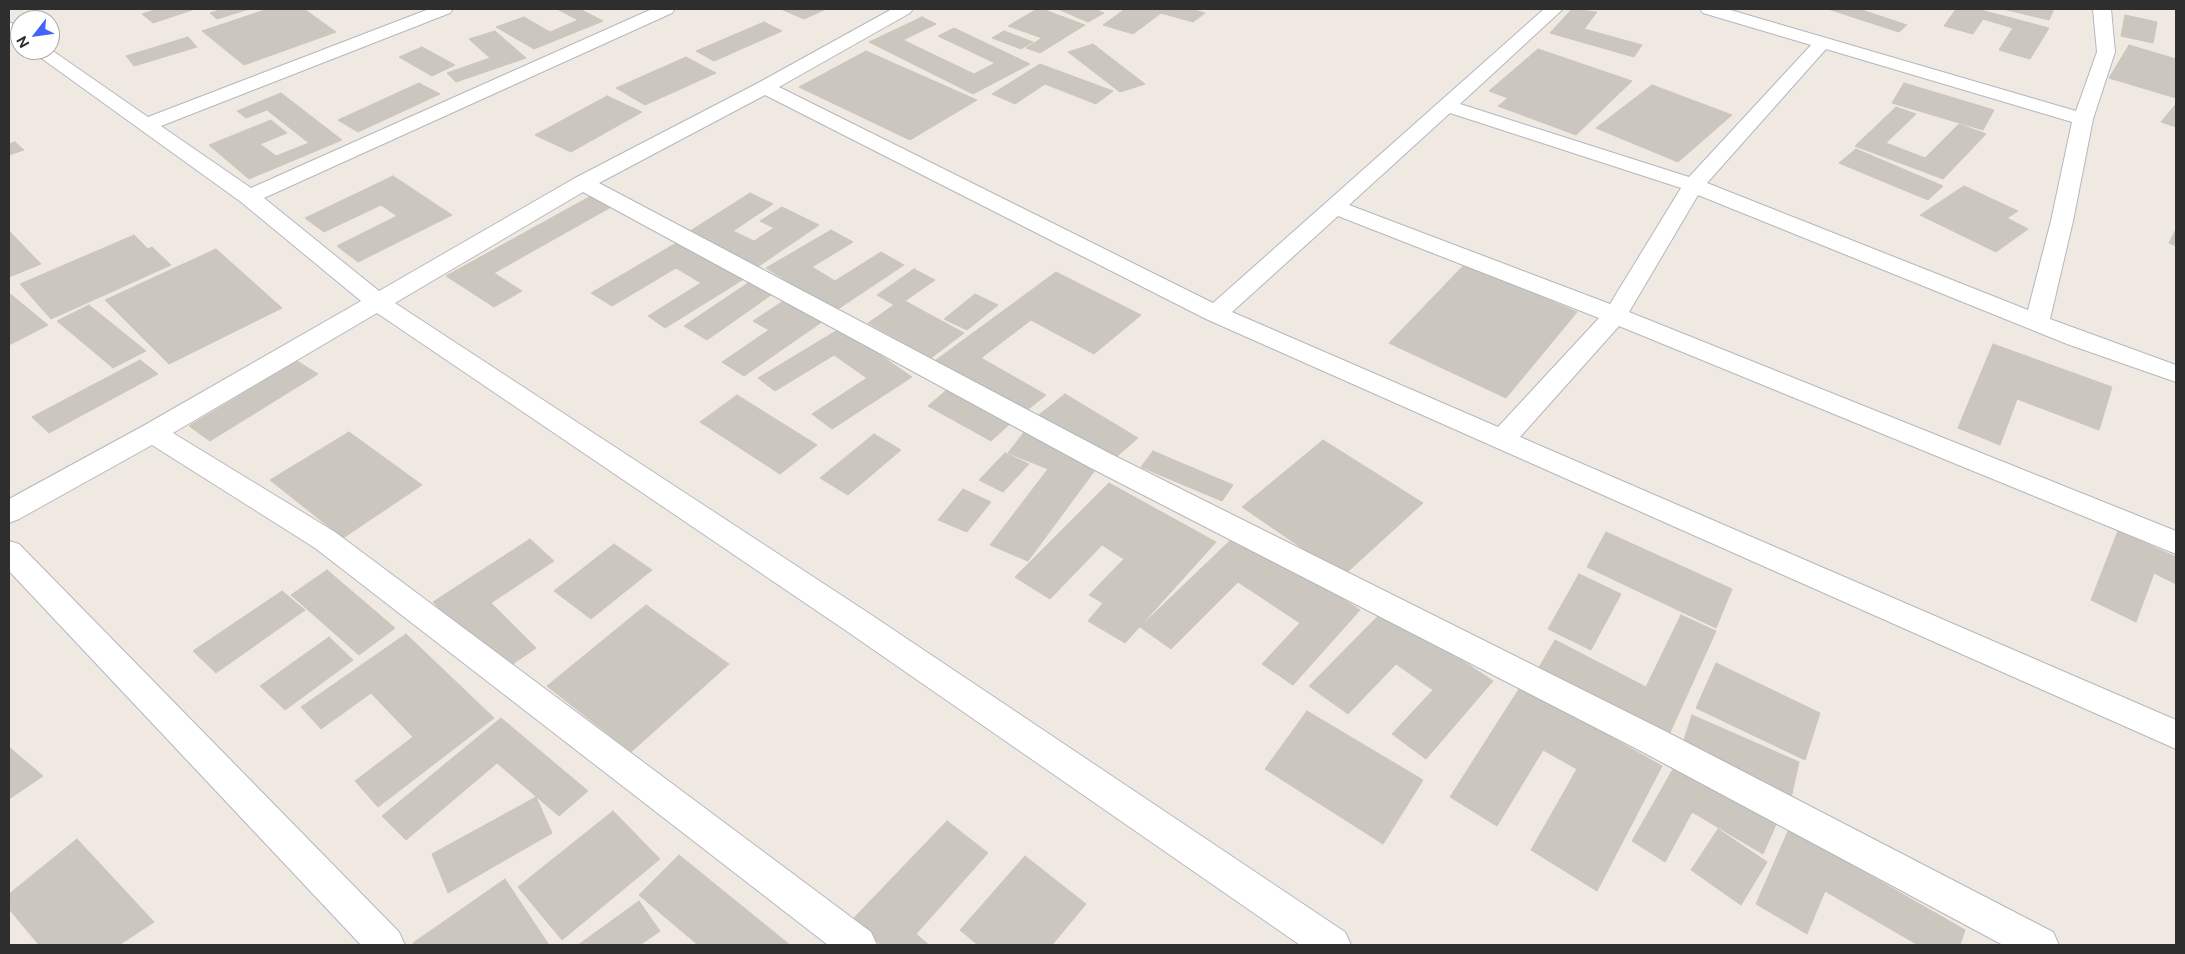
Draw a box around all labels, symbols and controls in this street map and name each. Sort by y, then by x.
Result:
north arrow [10,10,60,60]
text: N [13,33,33,51]

